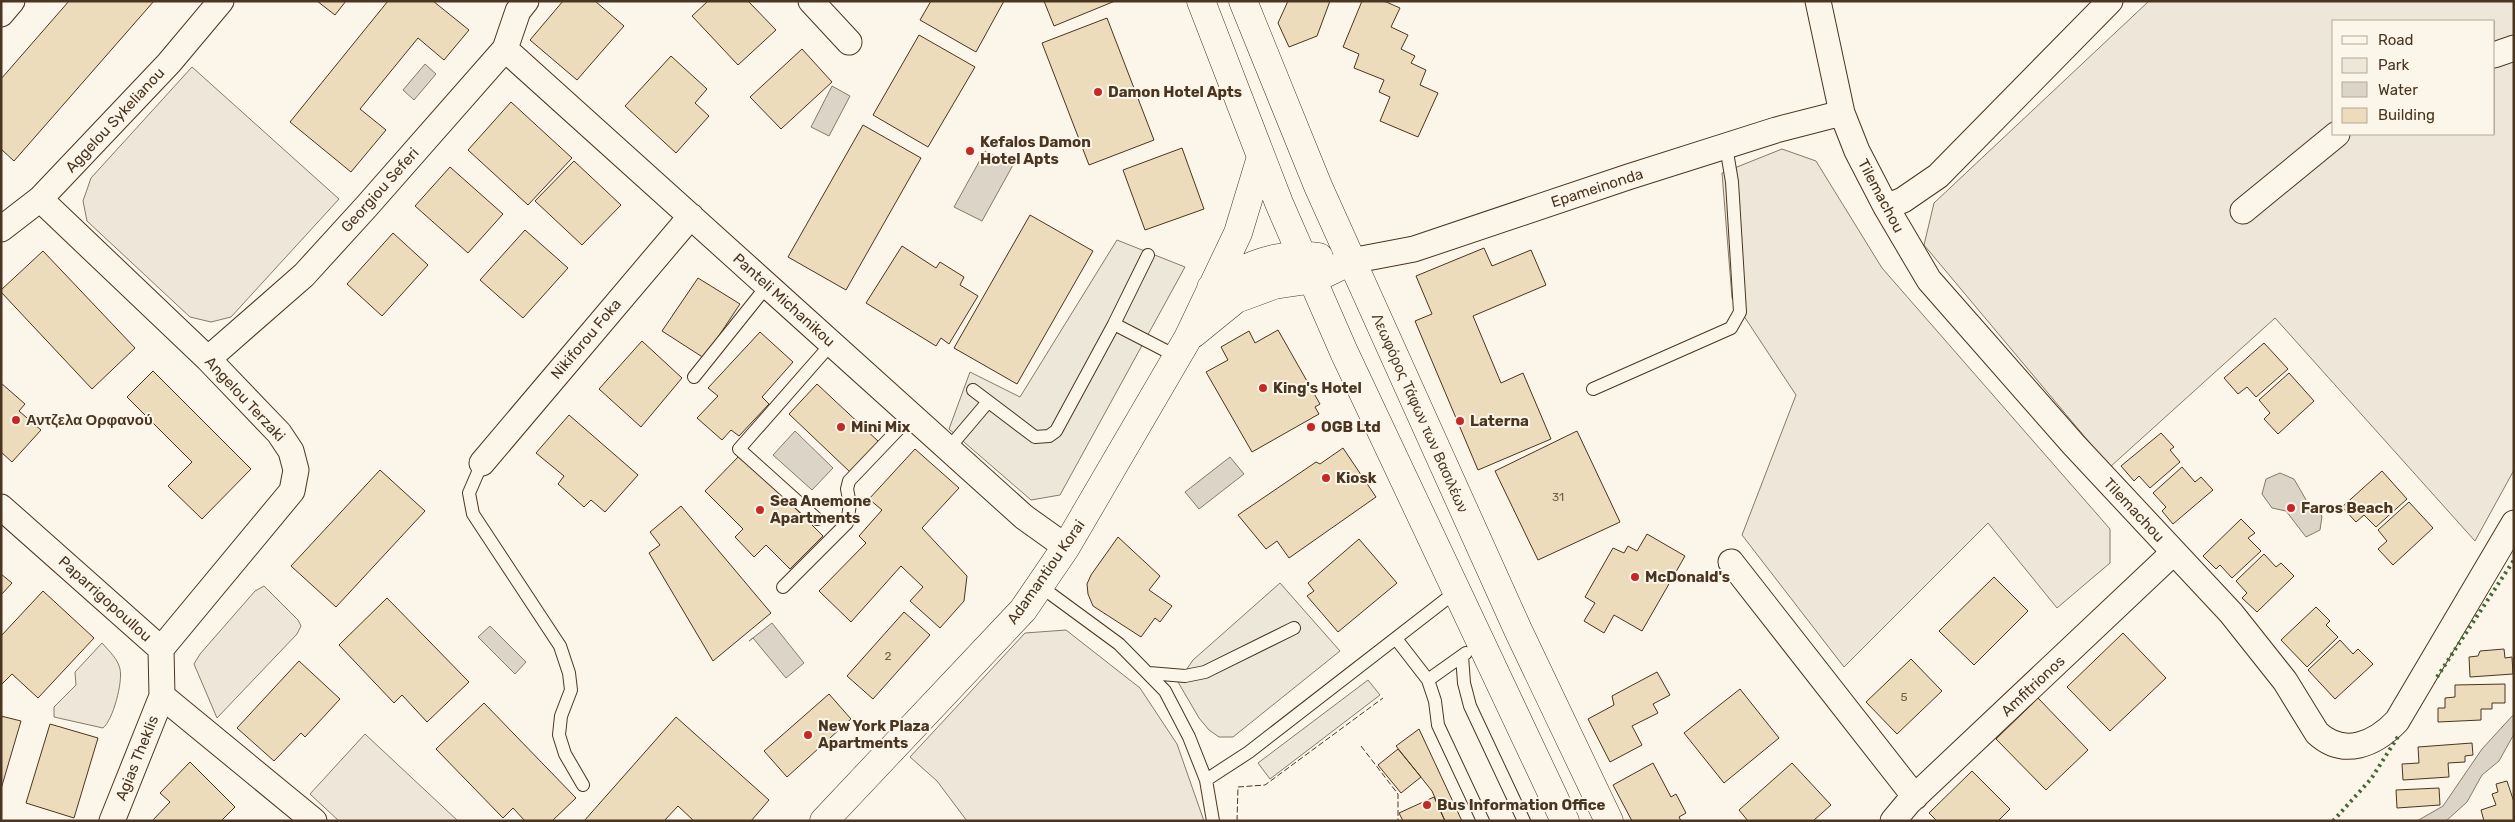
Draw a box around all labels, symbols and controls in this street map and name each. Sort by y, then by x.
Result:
legend [2332,20,2495,135]
text: Road [2378,31,2414,49]
text: Park [2378,56,2409,74]
street label: Aggelou Sykelianou [62,64,168,176]
text: Water [2378,81,2418,99]
place label: Damon Hotel Apts [1108,83,1242,101]
marker: Damon Hotel Apts [1092,86,1104,98]
text: Building [2378,106,2435,124]
place label: Kefalos Damon Hotel Apts [980,133,1091,168]
street label: Georgiou Seferi [337,144,423,236]
marker: Kefalos Damon Hotel Apts [964,145,976,157]
street label: Tilemachou [1854,156,1908,236]
street label: Epameinonda [1549,165,1645,211]
street label: Panteli Michanikou [729,250,839,350]
street label: Nikiforou Foka [547,295,625,383]
street label: Λεωφόρος Τάφων των Βασιλέων [1368,311,1472,515]
street label: Angelou Terzaki [201,353,289,445]
place label: King's Hotel [1273,379,1362,397]
marker: King's Hotel [1257,382,1269,394]
place label: Αντζελα Ορφανού [26,411,153,429]
place label: Laterna [1470,412,1529,430]
marker: Αντζελα Ορφανού [10,414,22,426]
marker: Laterna [1454,415,1466,427]
place label: Mini Mix [851,418,911,436]
place label: OGB Ltd [1321,418,1381,436]
marker: Mini Mix [835,421,847,433]
marker: OGB Ltd [1305,421,1317,433]
place label: Kiosk [1336,469,1377,487]
marker: Kiosk [1320,472,1332,484]
street label: Tilemachou [2100,474,2168,546]
house number: 31 [1552,490,1564,504]
place label: Sea Anemone Apartments [770,492,871,527]
place label: Faros Beach [2301,499,2393,517]
marker: Faros Beach [2285,502,2297,514]
marker: Sea Anemone Apartments [754,504,766,516]
street label: Adamantiou Korai [1003,516,1089,628]
street label: Paparrigopoullou [55,552,155,646]
place label: McDonald's [1645,568,1730,586]
marker: McDonald's [1629,571,1641,583]
house number: 2 [884,649,892,663]
street label: Amfitrionos [1997,652,2069,720]
house number: 5 [1900,690,1908,704]
street label: Agias Theklis [112,712,162,803]
place label: New York Plaza Apartments [818,717,930,752]
marker: New York Plaza Apartments [802,729,814,741]
place label: Bus Information Office [1437,796,1606,814]
marker: Bus Information Office [1421,799,1433,811]

